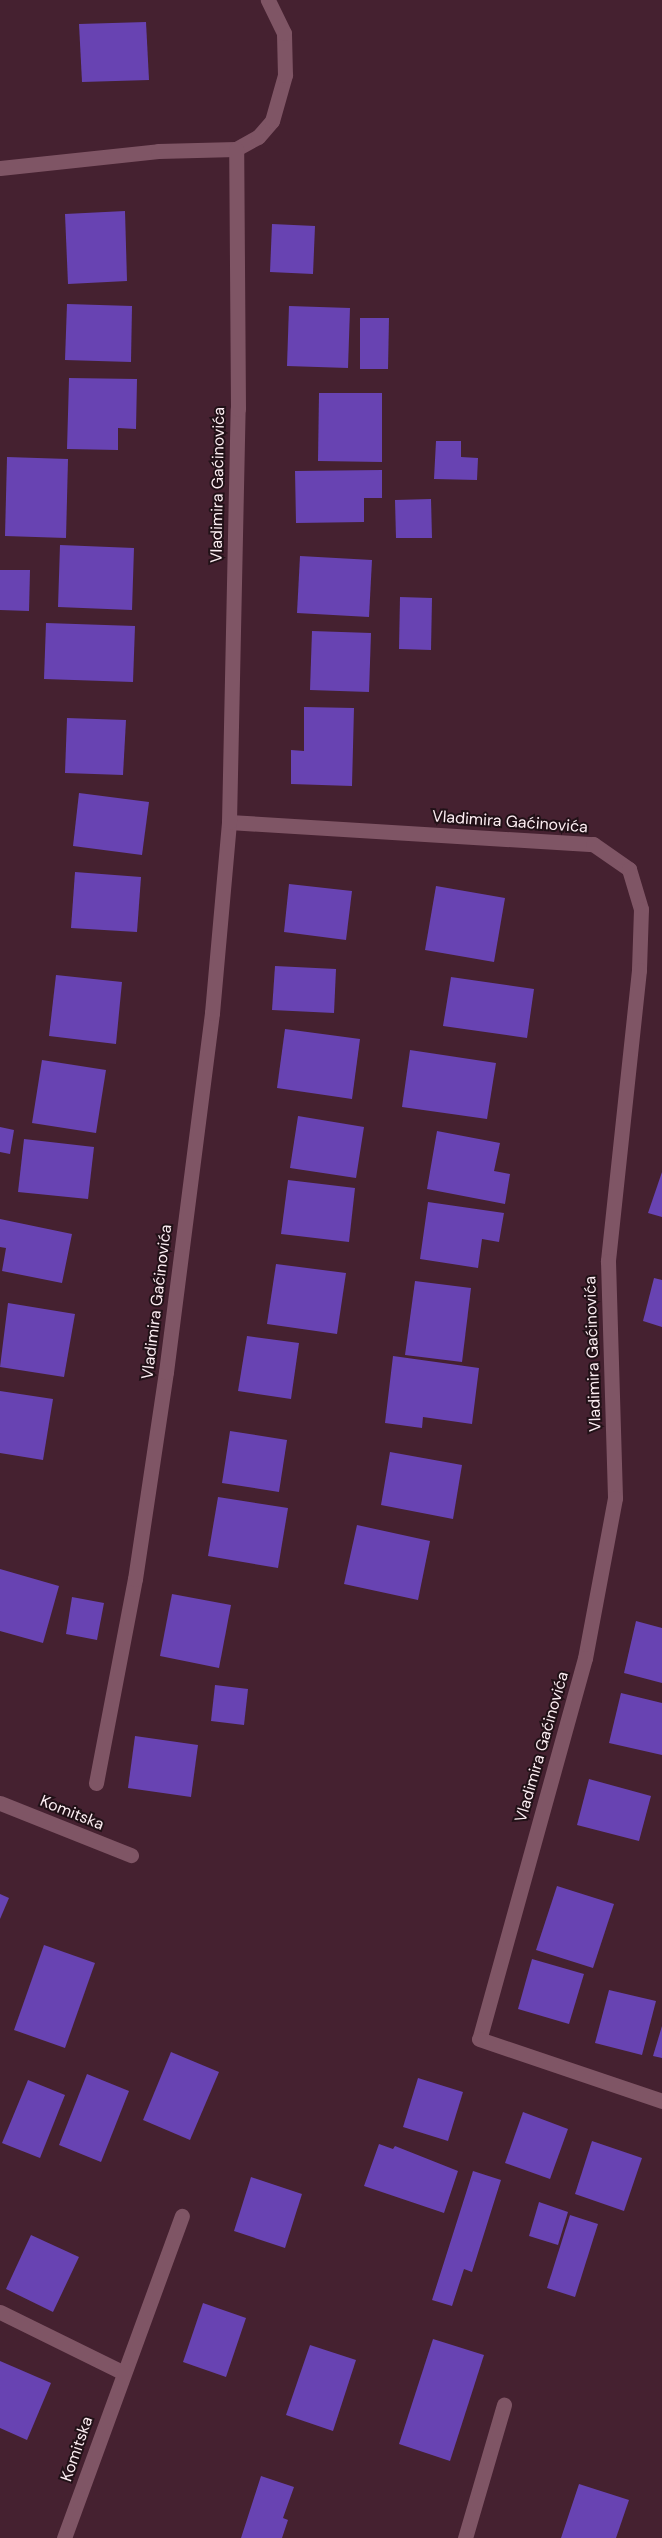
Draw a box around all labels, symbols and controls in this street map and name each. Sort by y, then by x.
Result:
street label: Vladimira Gaćinovića [207,407,229,563]
street label: Vladimira Gaćinovića [431,807,589,837]
street label: Vladimira Gaćinovića [138,1223,176,1381]
street label: Vladimira Gaćinovića [581,1276,605,1432]
street label: Vladimira Gaćinovića [511,1669,573,1825]
street label: Komitska [37,1791,107,1835]
street label: Komitska [57,2414,97,2484]

